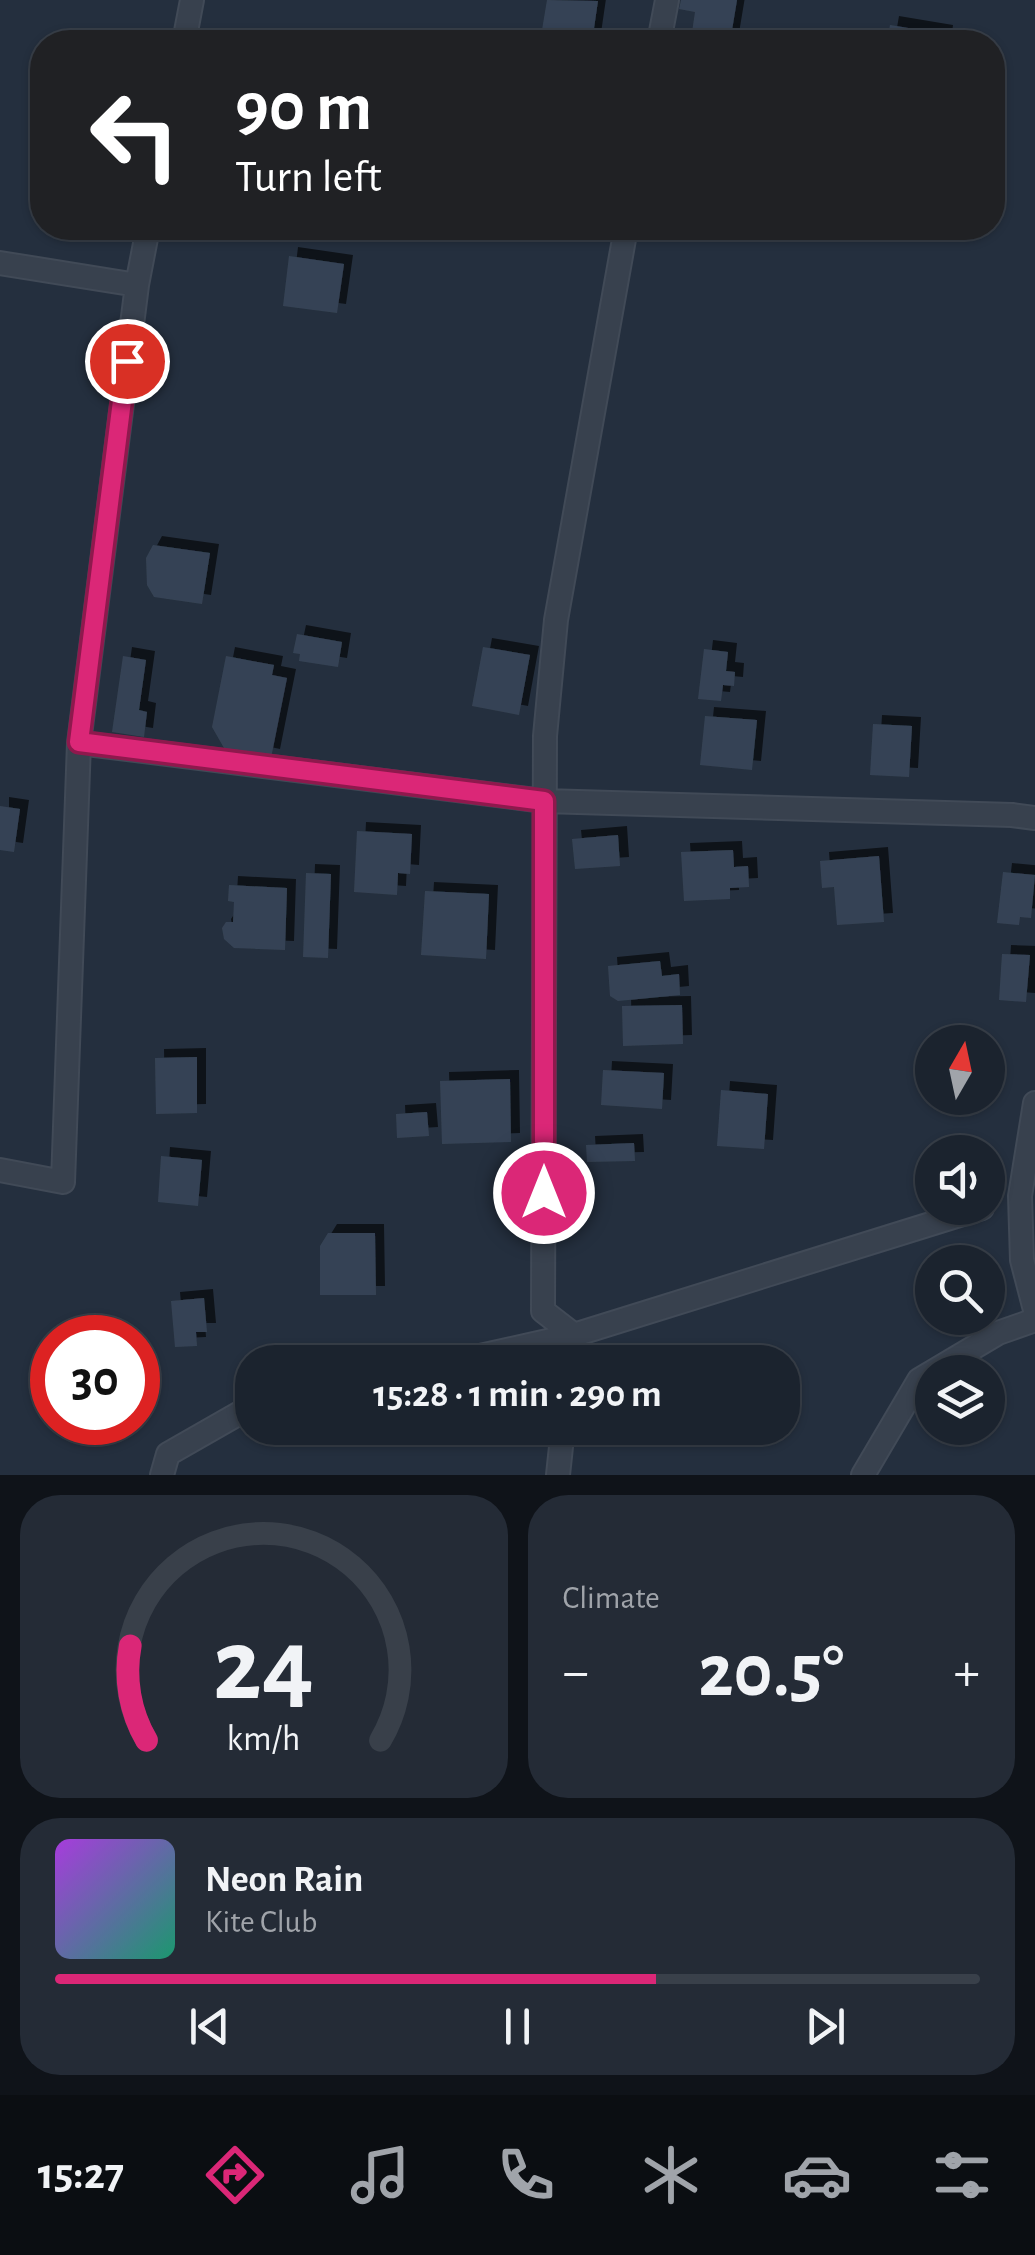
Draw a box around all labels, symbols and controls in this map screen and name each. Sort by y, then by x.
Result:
icon: left [70,70,200,200]
text: 90 m [235,73,372,143]
text: Turn left [235,155,382,200]
pin [85,319,170,404]
icon: arrive [100,334,155,389]
north arrow [915,1025,1005,1115]
map controls [915,1025,1005,1445]
button: sound [915,1135,1005,1225]
position arrow [492,1141,596,1245]
button: search [915,1245,1005,1335]
speed limit sign: 30 [30,1315,160,1445]
button: layers [915,1355,1005,1445]
text: 15:28 · 1 min · 290 m [373,1376,662,1414]
text: Climate [563,1582,660,1614]
text: 24 [213,1615,314,1719]
text: 20.5° [698,1635,844,1710]
text: − [563,1645,589,1700]
text: + [954,1645,980,1700]
text: km/h [227,1721,301,1757]
text: Neon Rain [205,1861,363,1899]
text: Kite Club [205,1906,317,1938]
icon: previous [182,1999,237,2054]
icon: pause [490,1999,545,2054]
icon: next [798,1999,853,2054]
icon: directions [200,2140,270,2210]
icon: music [345,2140,415,2210]
icon: phone [491,2140,561,2210]
icon: climate [636,2140,706,2210]
icon: car [782,2140,852,2210]
icon: filters [927,2140,997,2210]
text: 15:27 [38,2152,124,2197]

